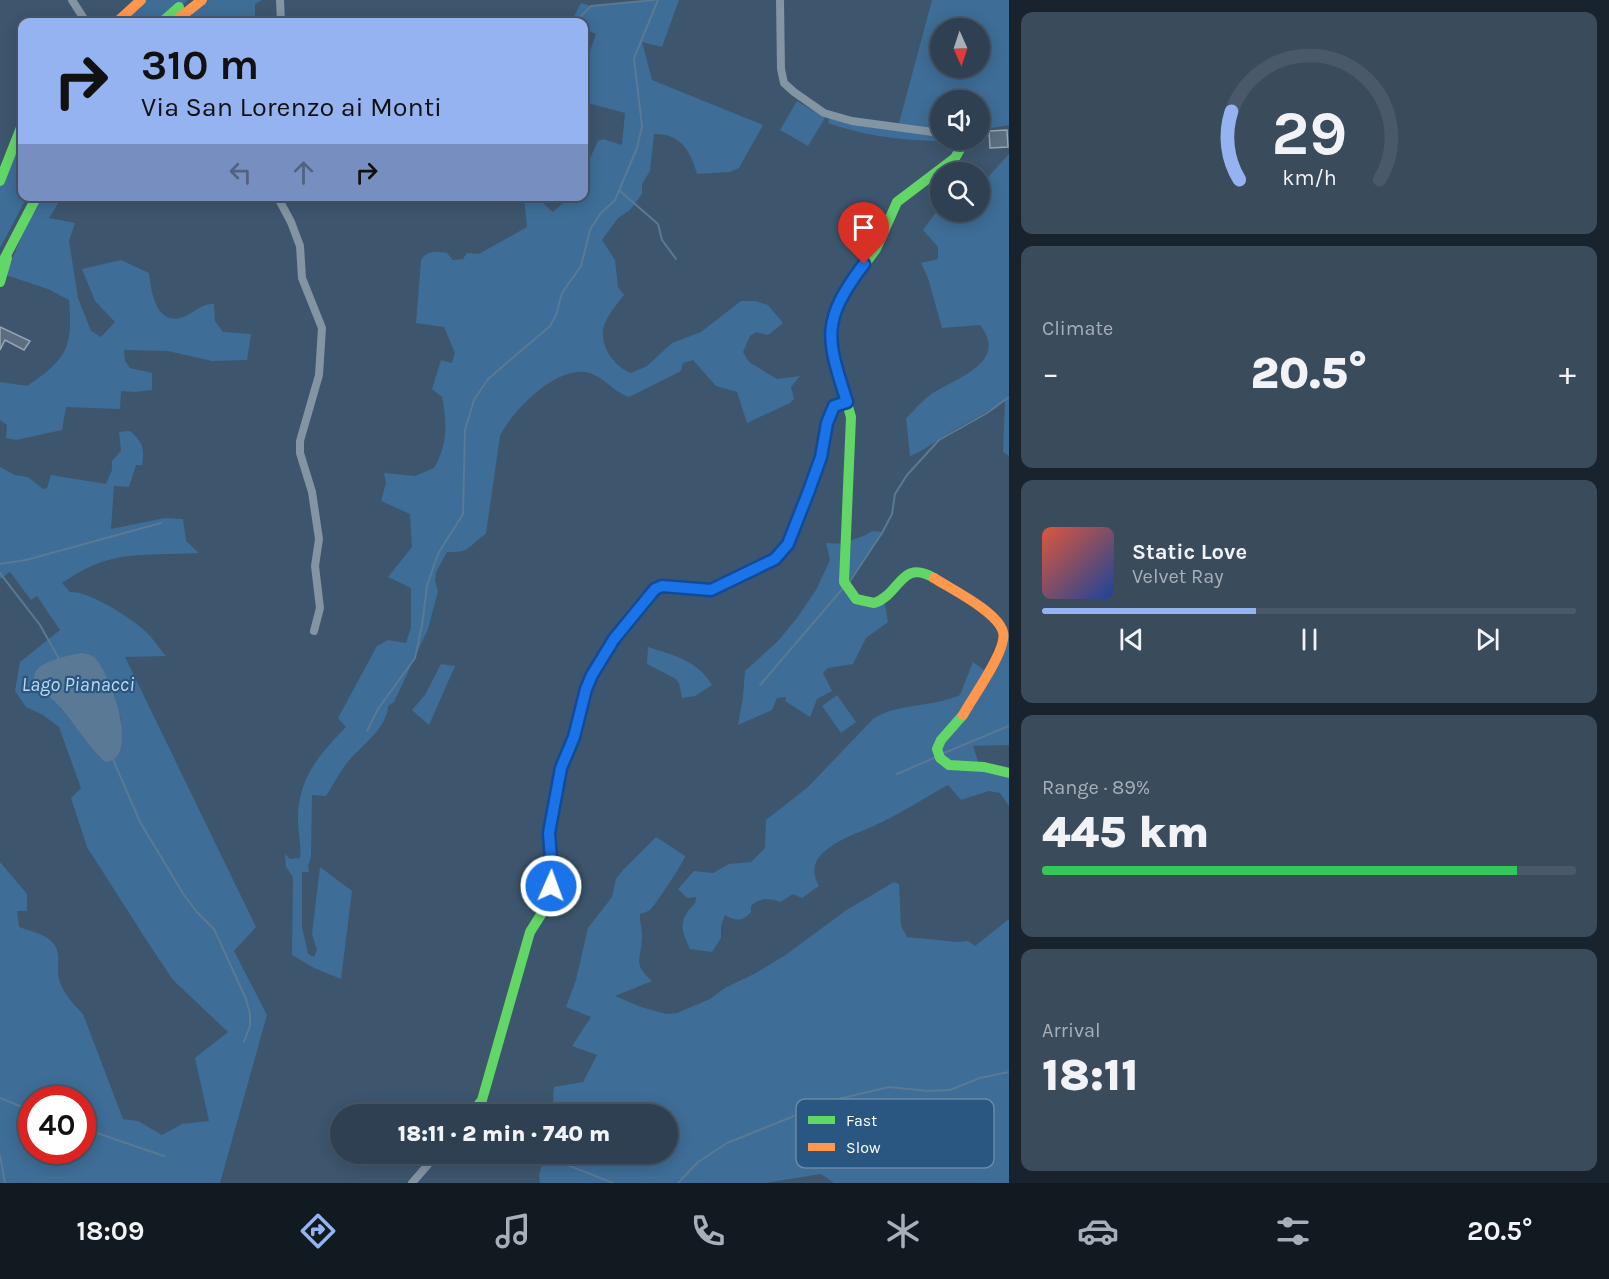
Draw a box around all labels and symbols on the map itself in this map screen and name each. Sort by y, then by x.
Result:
north arrow [930,18,990,78]
pin [838,202,889,264]
water label: Lago Pianacci [21,673,135,696]
position arrow [519,854,583,918]
speed limit sign: 40 [18,1086,96,1164]
legend [796,1099,994,1168]
text: Fast [846,1111,877,1130]
text: Slow [846,1138,881,1157]

